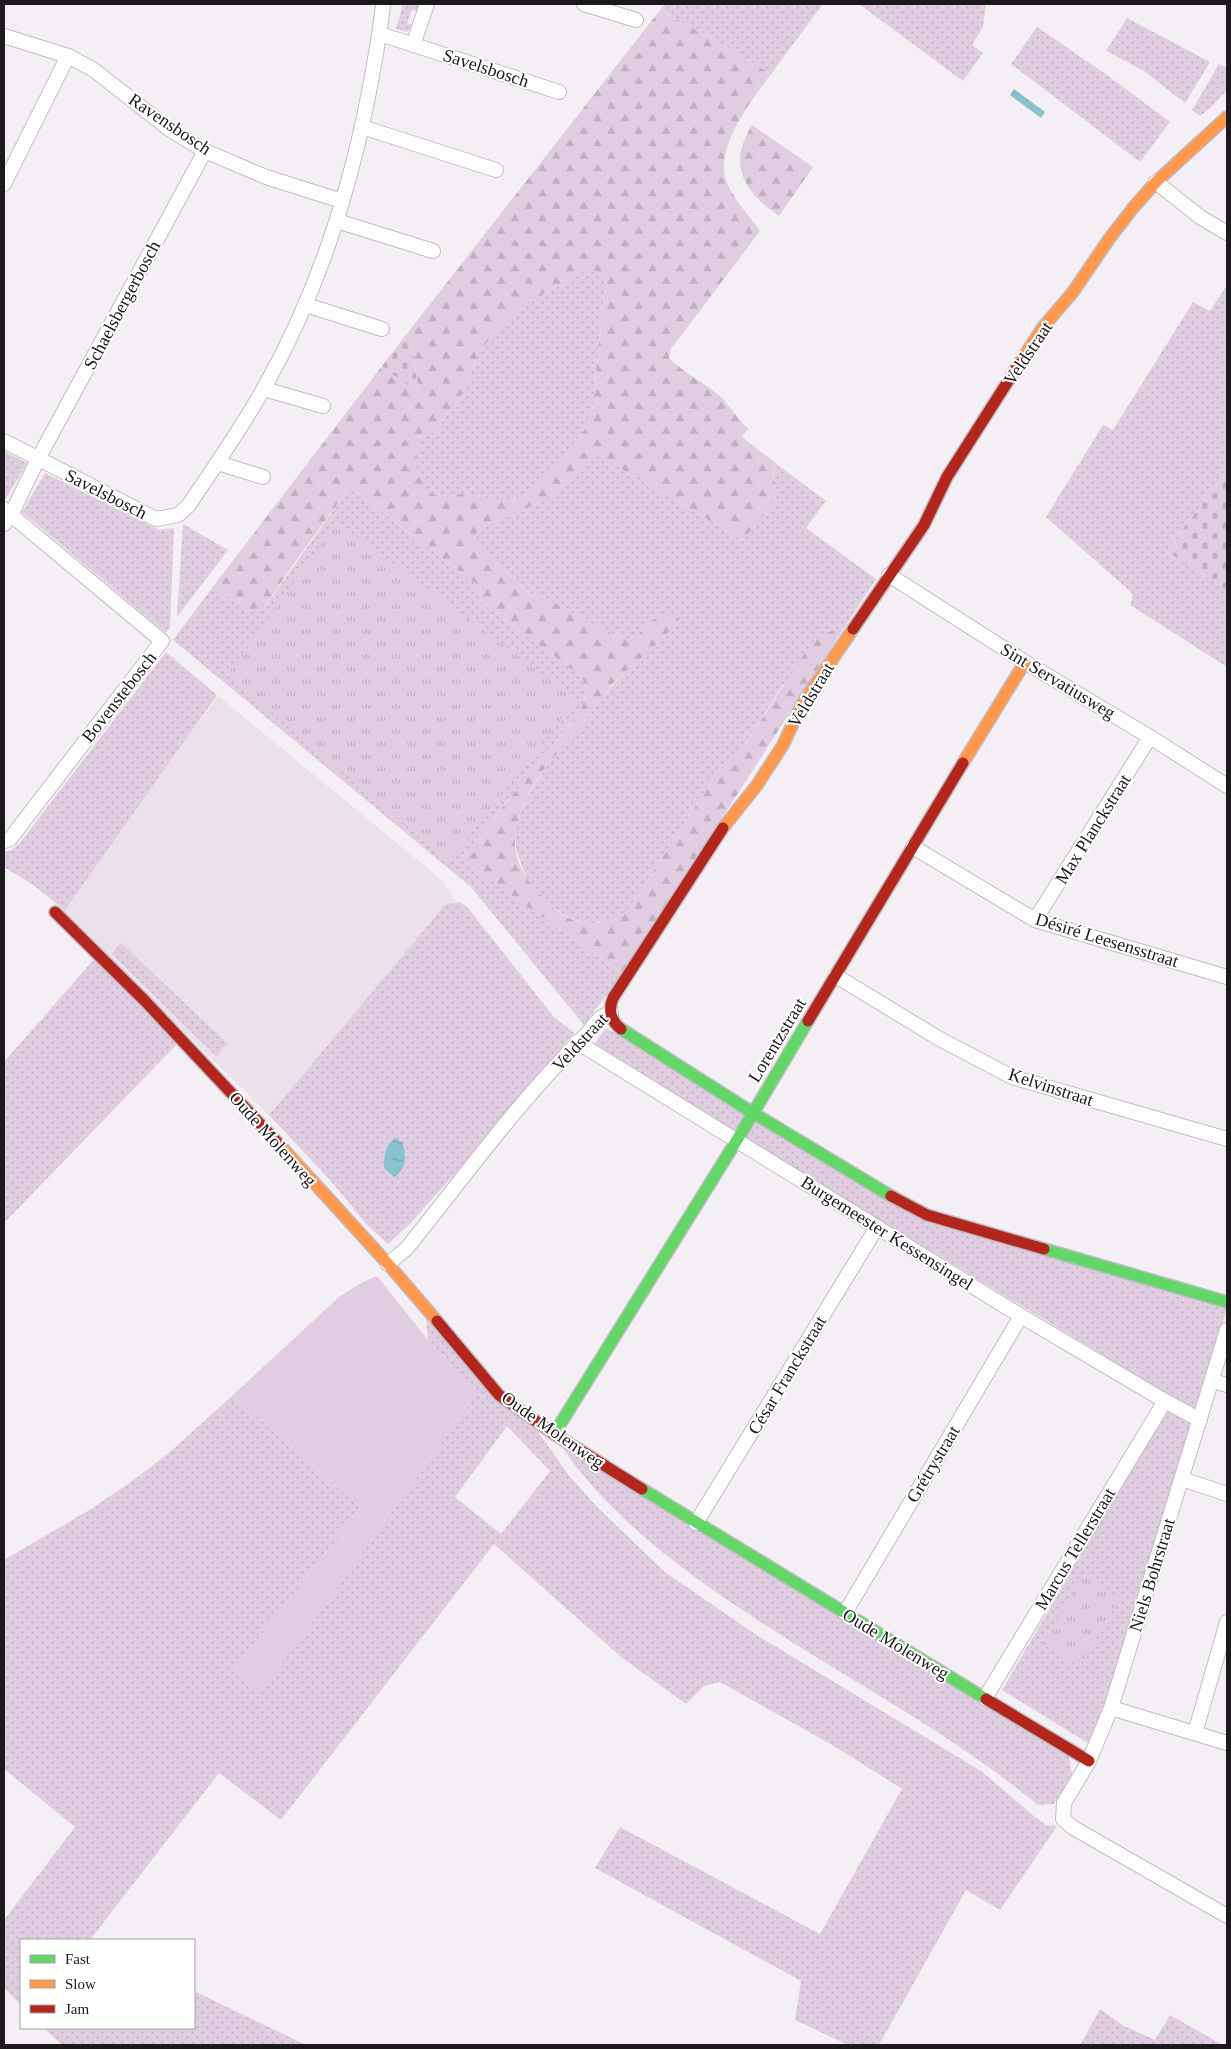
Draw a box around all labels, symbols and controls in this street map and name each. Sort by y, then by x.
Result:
street label: Savelsbosch [441,45,531,91]
street label: Ravensbosch [125,89,215,159]
street label: Schaelsbergerbosch [80,237,164,373]
street label: Veldstraat [1000,318,1056,388]
street label: Savelsbosch [62,465,150,523]
street label: Sint Servatiusweg [997,639,1119,723]
street label: Bovenstebosch [78,648,160,746]
street label: Veldstraat [784,659,838,731]
street label: Max Planckstraat [1051,770,1135,888]
street label: Désiré Leesensstraat [1033,909,1181,971]
street label: Lorentzstraat [744,994,810,1086]
street label: Veldstraat [548,1009,612,1075]
street label: Kelvinstraat [1006,1064,1096,1110]
street label: Oude Molenweg [225,1088,321,1190]
street label: Burgemeester Kessensingel [797,1172,977,1294]
street label: César Franckstraat [744,1312,830,1438]
street label: Oude Molenweg [498,1387,608,1473]
street label: Grétrystraat [902,1422,964,1506]
street label: Marcus Tellerstraat [1031,1484,1119,1614]
street label: Niels Bohrstraat [1125,1516,1179,1634]
street label: Oude Molenweg [839,1604,953,1684]
legend [20,1939,195,2029]
text: Fast [65,1951,91,1967]
text: Slow [65,1976,96,1992]
text: Jam [65,2001,89,2017]

